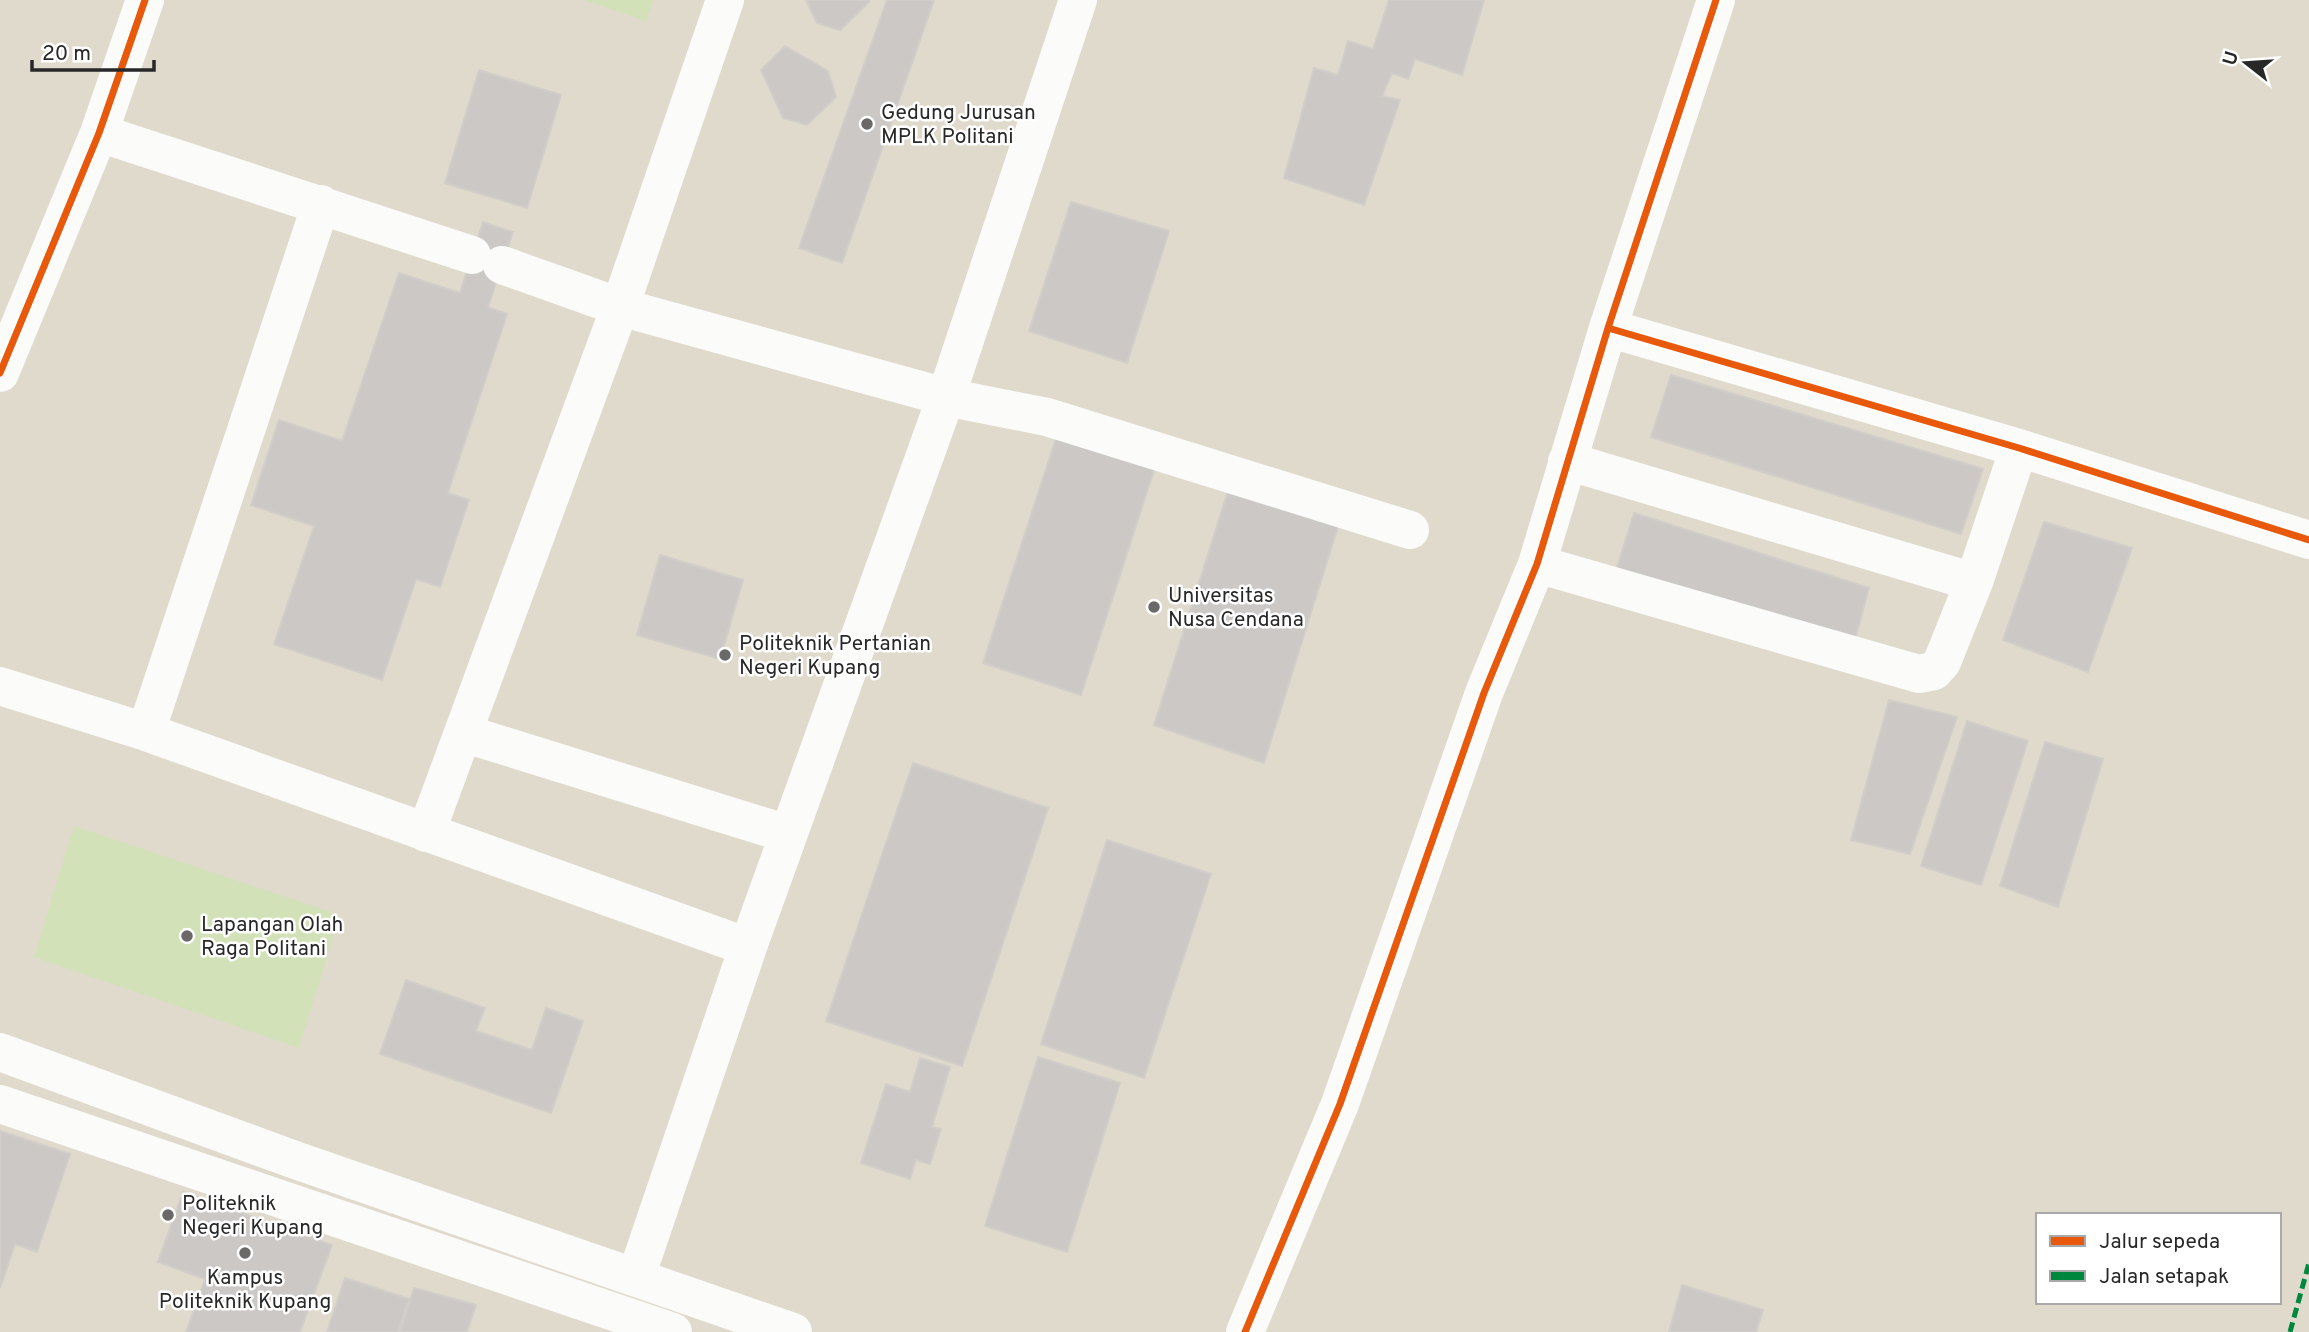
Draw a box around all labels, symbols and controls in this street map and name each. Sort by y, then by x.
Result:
scale bar [32,28,154,72]
north arrow [2211,28,2281,98]
text: 20 m [42,41,91,68]
text: U [2218,49,2245,69]
place label: Gedung Jurusan MPLK Politani [881,100,1036,151]
marker: Gedung Jurusan MPLK Politani [859,116,875,132]
place label: Universitas Nusa Cendana [1168,583,1304,634]
marker: Universitas Nusa Cendana [1146,599,1162,615]
place label: Politeknik Pertanian Negeri Kupang [739,631,931,682]
marker: Politeknik Pertanian Negeri Kupang [717,647,733,663]
place label: Lapangan Olah Raga Politani [201,912,343,963]
marker: Lapangan Olah Raga Politani [179,928,195,944]
place label: Politeknik Negeri Kupang [182,1191,323,1242]
marker: Politeknik Negeri Kupang [160,1207,176,1223]
legend [2036,1213,2281,1304]
text: Jalur sepeda [2099,1229,2220,1256]
marker: Kampus Politeknik Kupang [237,1245,253,1261]
text: Jalan setapak [2099,1264,2229,1291]
place label: Kampus Politeknik Kupang [159,1265,331,1316]

